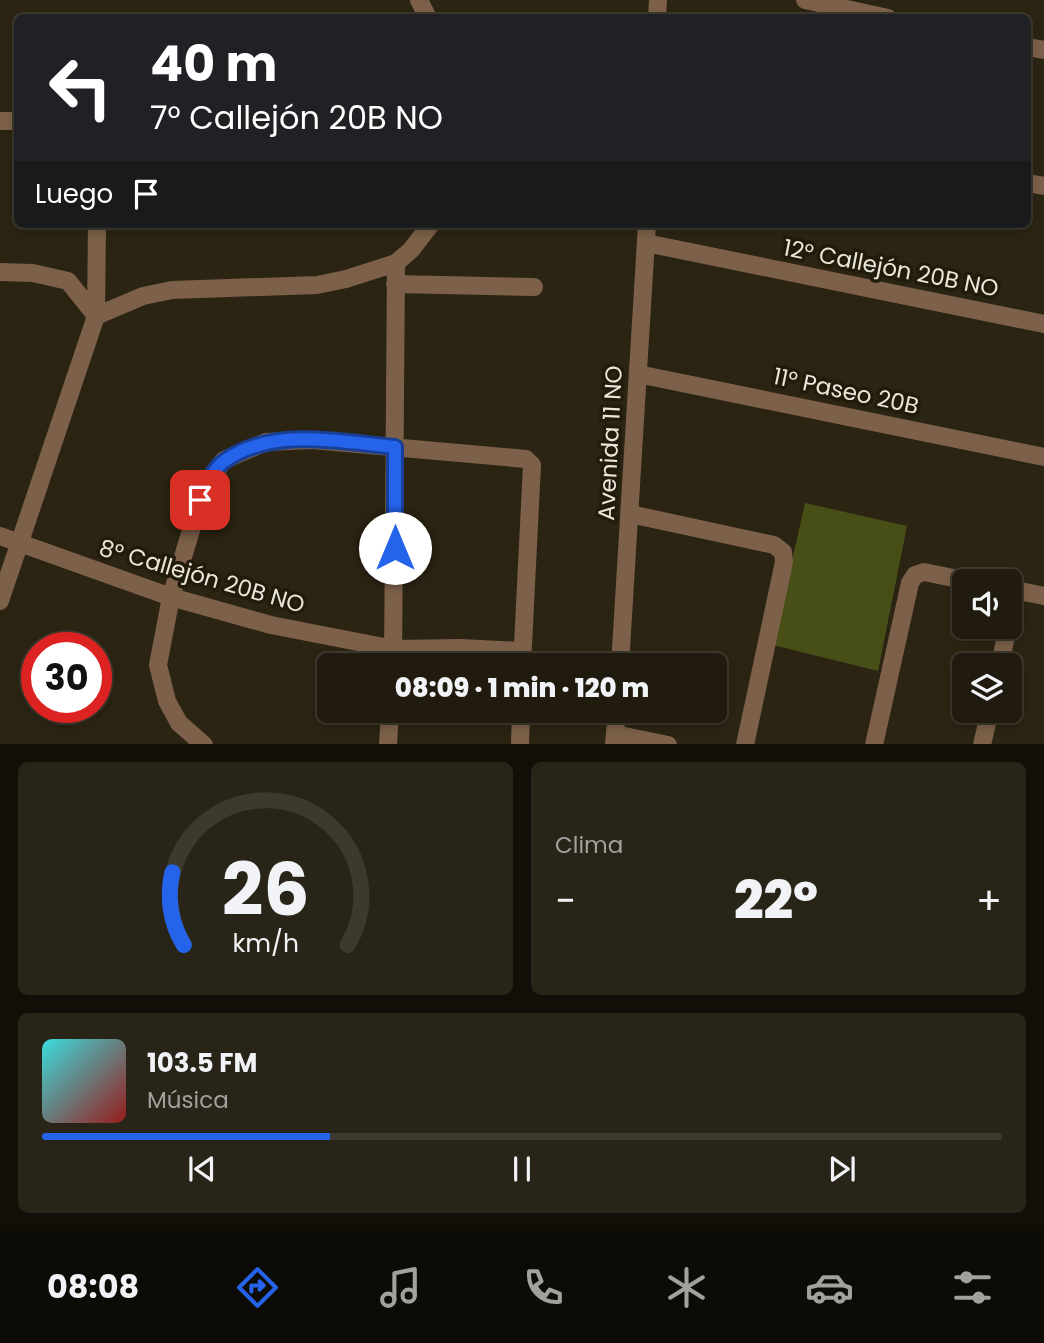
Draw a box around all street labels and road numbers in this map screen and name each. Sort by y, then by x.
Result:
street label: 12° Callejón 20B NO [781,231,1001,305]
street label: 11° Paseo 20B [770,360,922,422]
street label: Avenida 11 NO [590,365,630,521]
street label: 8° Callejón 20B NO [96,531,308,621]

